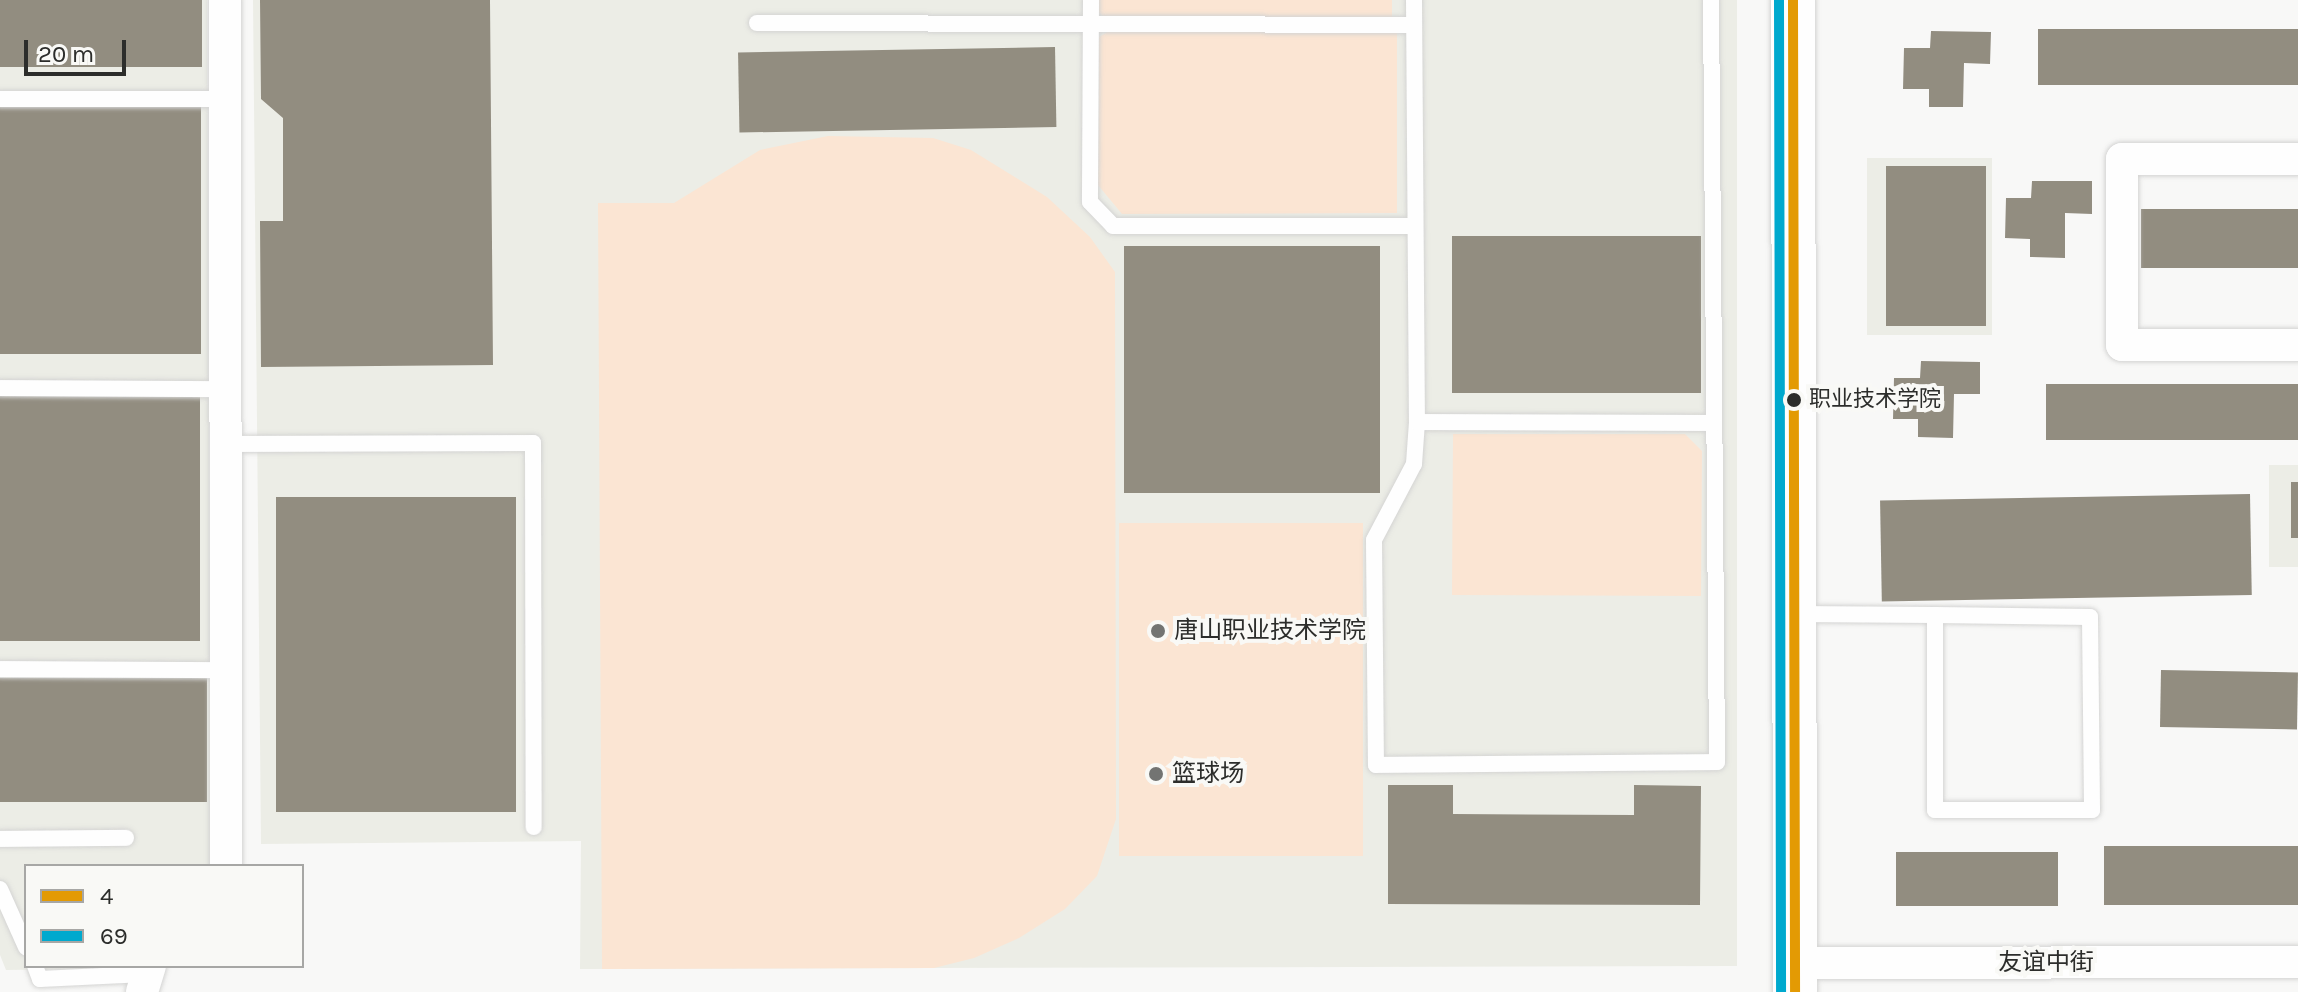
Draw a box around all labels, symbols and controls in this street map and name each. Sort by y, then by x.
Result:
scale bar [28,24,130,74]
text: 20 m [38,40,94,68]
place label: 职业技术学院 [1809,387,1941,413]
marker: 职业技术学院 [1786,392,1802,408]
place label: 唐山职业技术学院 [1174,617,1366,645]
marker: 唐山职业技术学院 [1149,622,1167,640]
place label: 篮球场 [1172,760,1244,788]
marker: 篮球场 [1147,765,1165,783]
legend [24,864,304,968]
text: 4 [100,882,113,910]
text: 69 [100,922,128,950]
street label: 友谊中街 [1998,949,2094,977]

